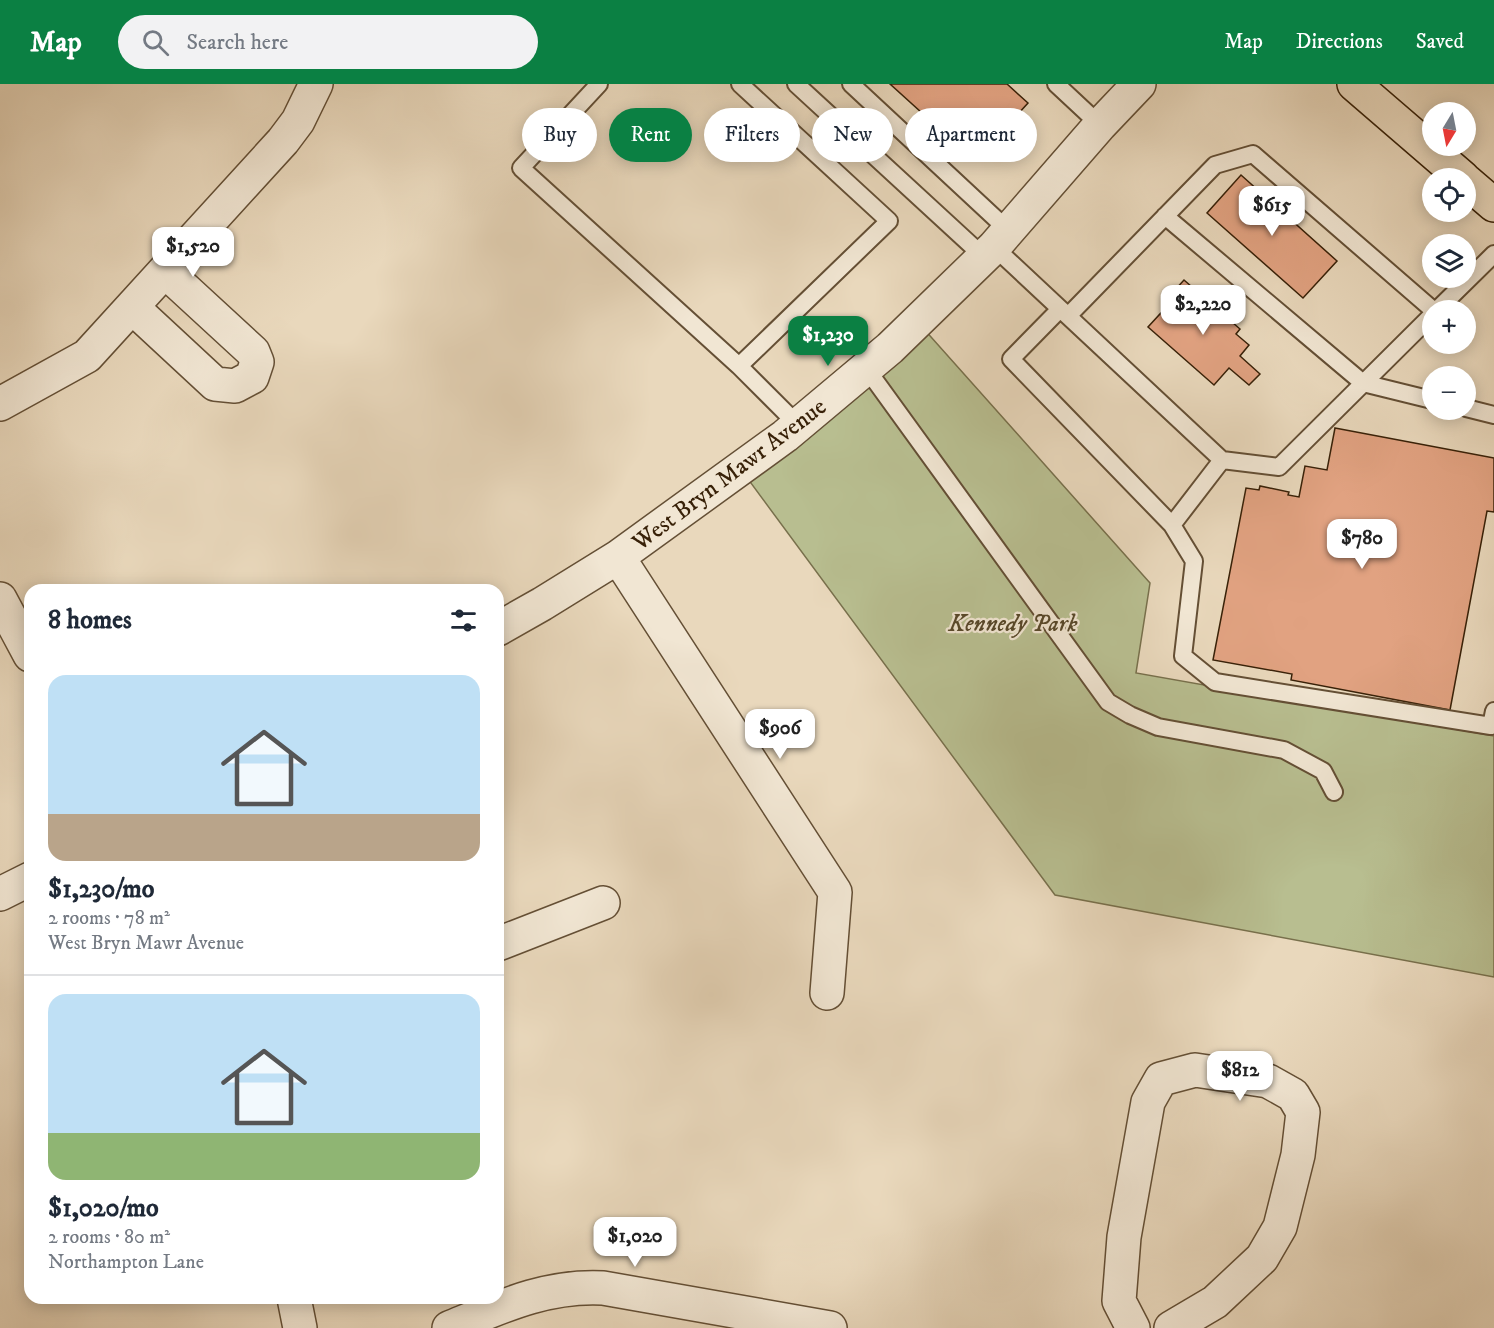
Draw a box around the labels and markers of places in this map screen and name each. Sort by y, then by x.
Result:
pin: $615 [1236,186,1308,237]
pin: $1,520 [144,227,242,278]
pin: $2,220 [1154,285,1252,336]
pin: $1,230 [779,316,877,367]
pin: $780 [1326,519,1398,570]
pin: $906 [744,709,816,760]
pin: $812 [1204,1051,1276,1102]
pin: $1,020 [586,1217,684,1268]

